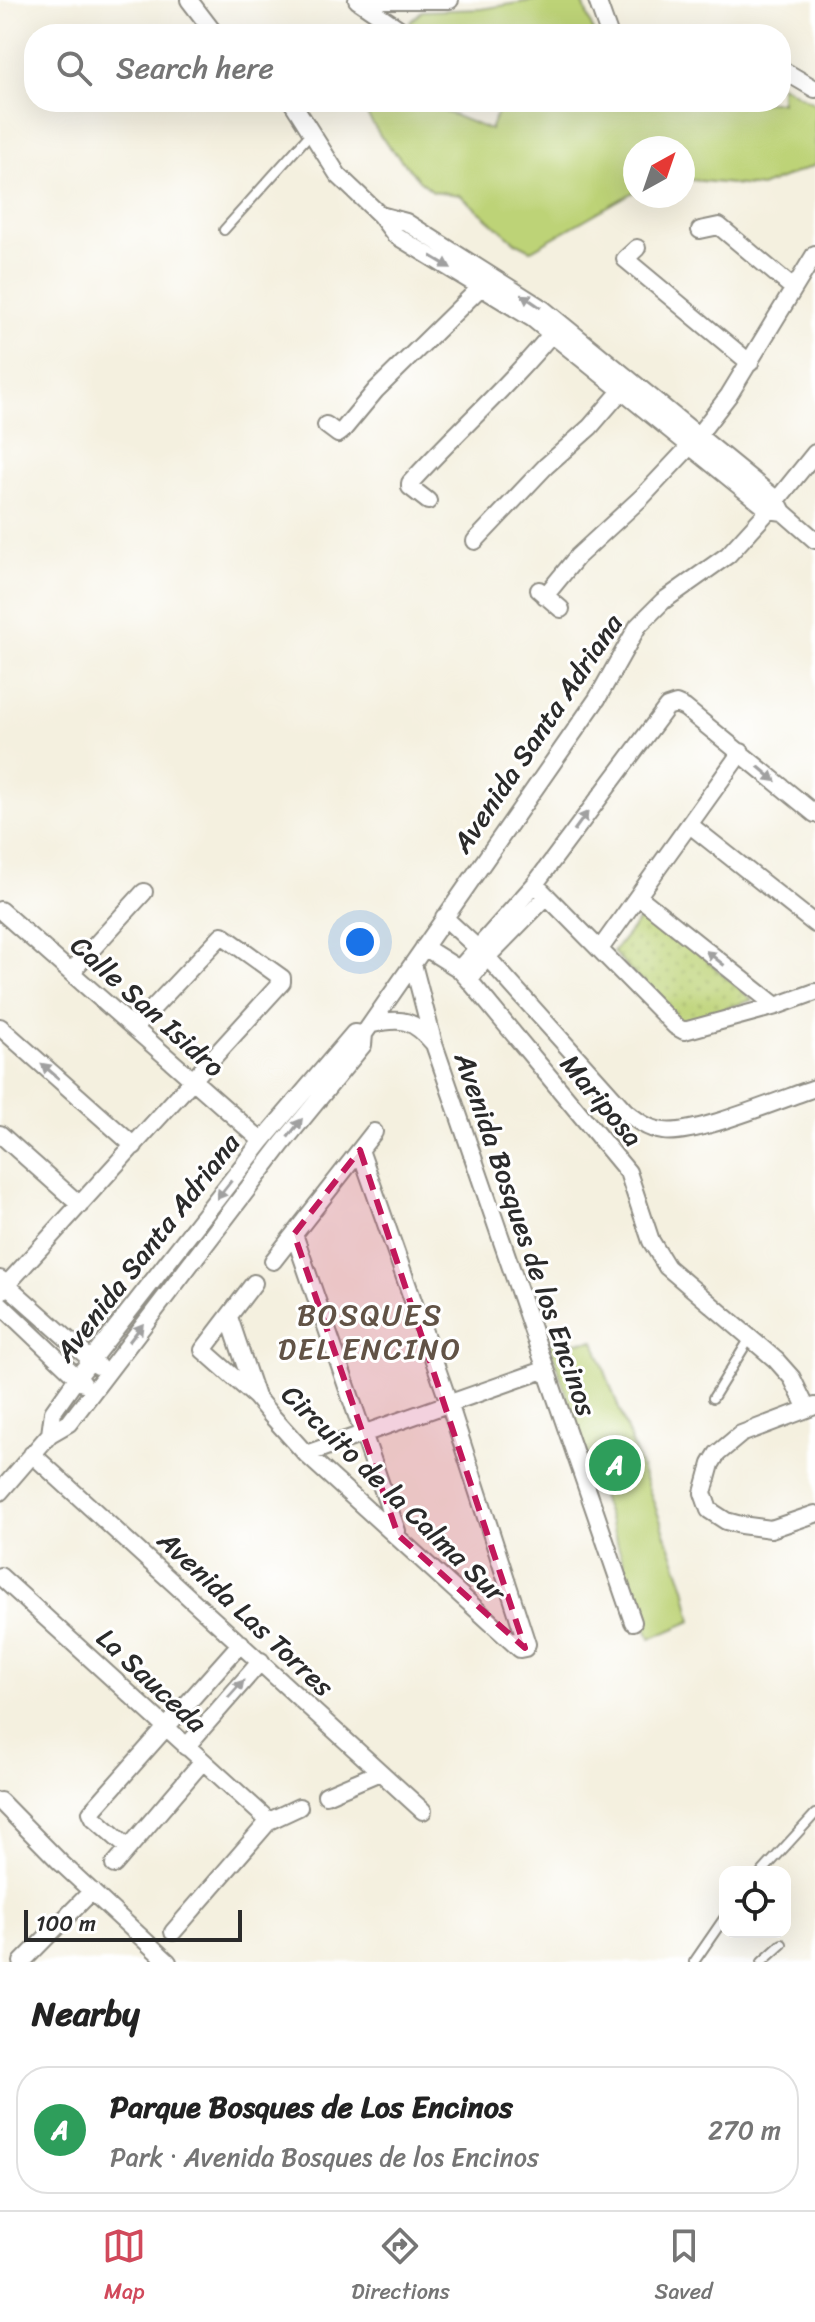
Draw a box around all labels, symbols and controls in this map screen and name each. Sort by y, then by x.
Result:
search box [24,24,791,112]
text: Search here [116,41,274,95]
icon: search [52,46,96,90]
north arrow [623,136,695,208]
one-way arrow [430,255,452,269]
one-way arrow [521,294,542,309]
street label: Avenida Santa Adriana [438,603,637,864]
one-way arrow [756,765,776,782]
one-way arrow [573,811,589,832]
your location [340,922,380,962]
street label: Calle San Isidro [59,923,237,1090]
one-way arrow [705,950,725,967]
street label: Mariposa [547,1042,656,1158]
street label: Avenida Bosques de los Encinos [440,1044,611,1423]
one-way arrow [41,1063,60,1081]
one-way arrow [286,1118,303,1138]
street label: Avenida Santa Adriana [41,1121,254,1374]
one-way arrow [216,1180,232,1200]
district label: BOSQUES DEL ENCINO [278,1288,462,1376]
one-way arrow [127,1323,143,1343]
street label: Circuito de la Calma Sur [269,1372,519,1616]
pin: A [589,1435,641,1495]
street label: Avenida Las Torres [145,1517,346,1709]
street label: La Sauceda [84,1615,220,1746]
one-way arrow [227,1680,244,1700]
map controls [719,1866,791,1938]
button: locate [719,1866,791,1938]
text: 100 m [36,1904,96,1943]
scale bar [24,1906,242,1942]
text: Nearby [32,1984,140,2044]
text: Parque Bosques de Los Encinos [110,2080,513,2134]
text: A [51,2107,69,2153]
text: 270 m [708,2107,781,2153]
text: Park · Avenida Bosques de los Encinos [110,2134,539,2180]
tab: Map [102,2224,146,2311]
tab: Directions [351,2224,450,2311]
tab: Saved [655,2224,713,2311]

